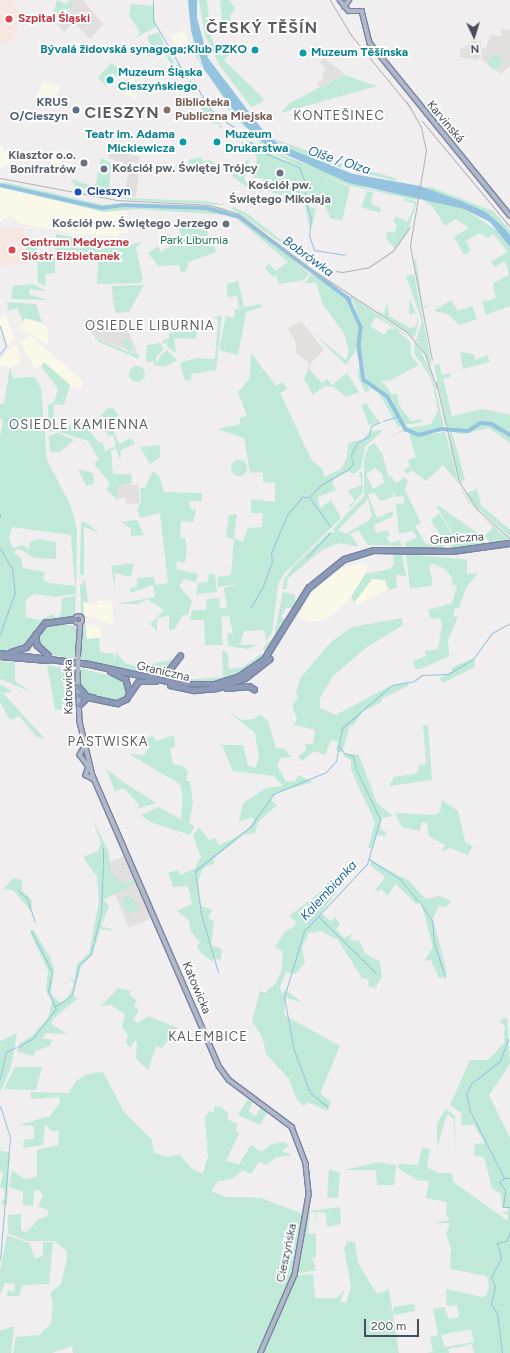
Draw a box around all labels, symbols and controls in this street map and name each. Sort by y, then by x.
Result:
place label: Szpital Śląski [18,12,90,26]
marker: Szpital Śląski [3,13,15,25]
north arrow [454,16,494,56]
district label: ČESKÝ TĚŠÍN [206,18,318,38]
text: N [470,42,480,55]
place label: Bývalá židovská synagoga;Klub PZKO [40,43,247,57]
marker: Bývalá židovská synagoga;Klub PZKO [250,45,260,55]
place label: Muzeum Těšínska [311,46,408,60]
marker: Muzeum Těšínska [298,48,308,58]
place label: Muzeum Śląska Cieszyńskiego [118,66,202,94]
marker: Muzeum Śląska Cieszyńskiego [105,75,115,85]
place label: KRUS O/Cieszyn [10,96,68,124]
place label: Biblioteka Publiczna Miejska [175,96,272,124]
street label: Karvinská [423,98,467,146]
district label: CIESZYN [84,103,160,123]
marker: KRUS O/Cieszyn [71,105,81,115]
marker: Biblioteka Publiczna Miejska [162,105,172,115]
district label: KONTEŠINEC [293,108,385,124]
place label: Teatr im. Adama Mickiewicza [85,128,175,156]
place label: Muzeum Drukarstwa [225,128,288,156]
marker: Teatr im. Adama Mickiewicza [178,137,188,147]
marker: Muzeum Drukarstwa [212,137,222,147]
water label: Olše / Olza [306,144,372,178]
place label: Klasztor o.o. Bonifratrów [8,149,76,177]
marker: Klasztor o.o. Bonifratrów [79,158,89,168]
place label: Kościół pw. Świętej Trójcy [112,162,258,176]
marker: Kościół pw. Świętej Trójcy [99,164,109,174]
marker: Kościół pw. Świętego Mikołaja [275,168,285,178]
place label: Kościół pw. Świętego Mikołaja [229,179,331,207]
place label: Cieszyn [87,185,131,199]
marker: Cieszyn [72,186,84,198]
place label: Kościół pw. Świętego Jerzego [52,217,218,231]
marker: Kościół pw. Świętego Jerzego [221,219,231,229]
water label: Bobrówka [280,233,336,281]
park label: Park Liburnia [160,234,228,248]
place label: Centrum Medyczne Sióstr Elżbietanek [21,236,129,264]
marker: Centrum Medyczne Sióstr Elżbietanek [6,244,18,256]
district label: OSIEDLE LIBURNIA [85,318,215,334]
district label: OSIEDLE KAMIENNA [9,417,149,433]
street label: Graniczna [430,530,484,548]
street label: Katowicka [61,659,77,715]
street label: Graniczna [135,659,191,685]
district label: PASTWISKA [67,734,149,750]
water label: Kalembianka [297,858,361,924]
street label: Katowicka [179,960,213,1016]
district label: KALEMBICE [168,1029,248,1045]
street label: Cieszyńska [274,1222,300,1284]
scale bar [366,1311,421,1337]
text: 200 m [371,1319,406,1333]

